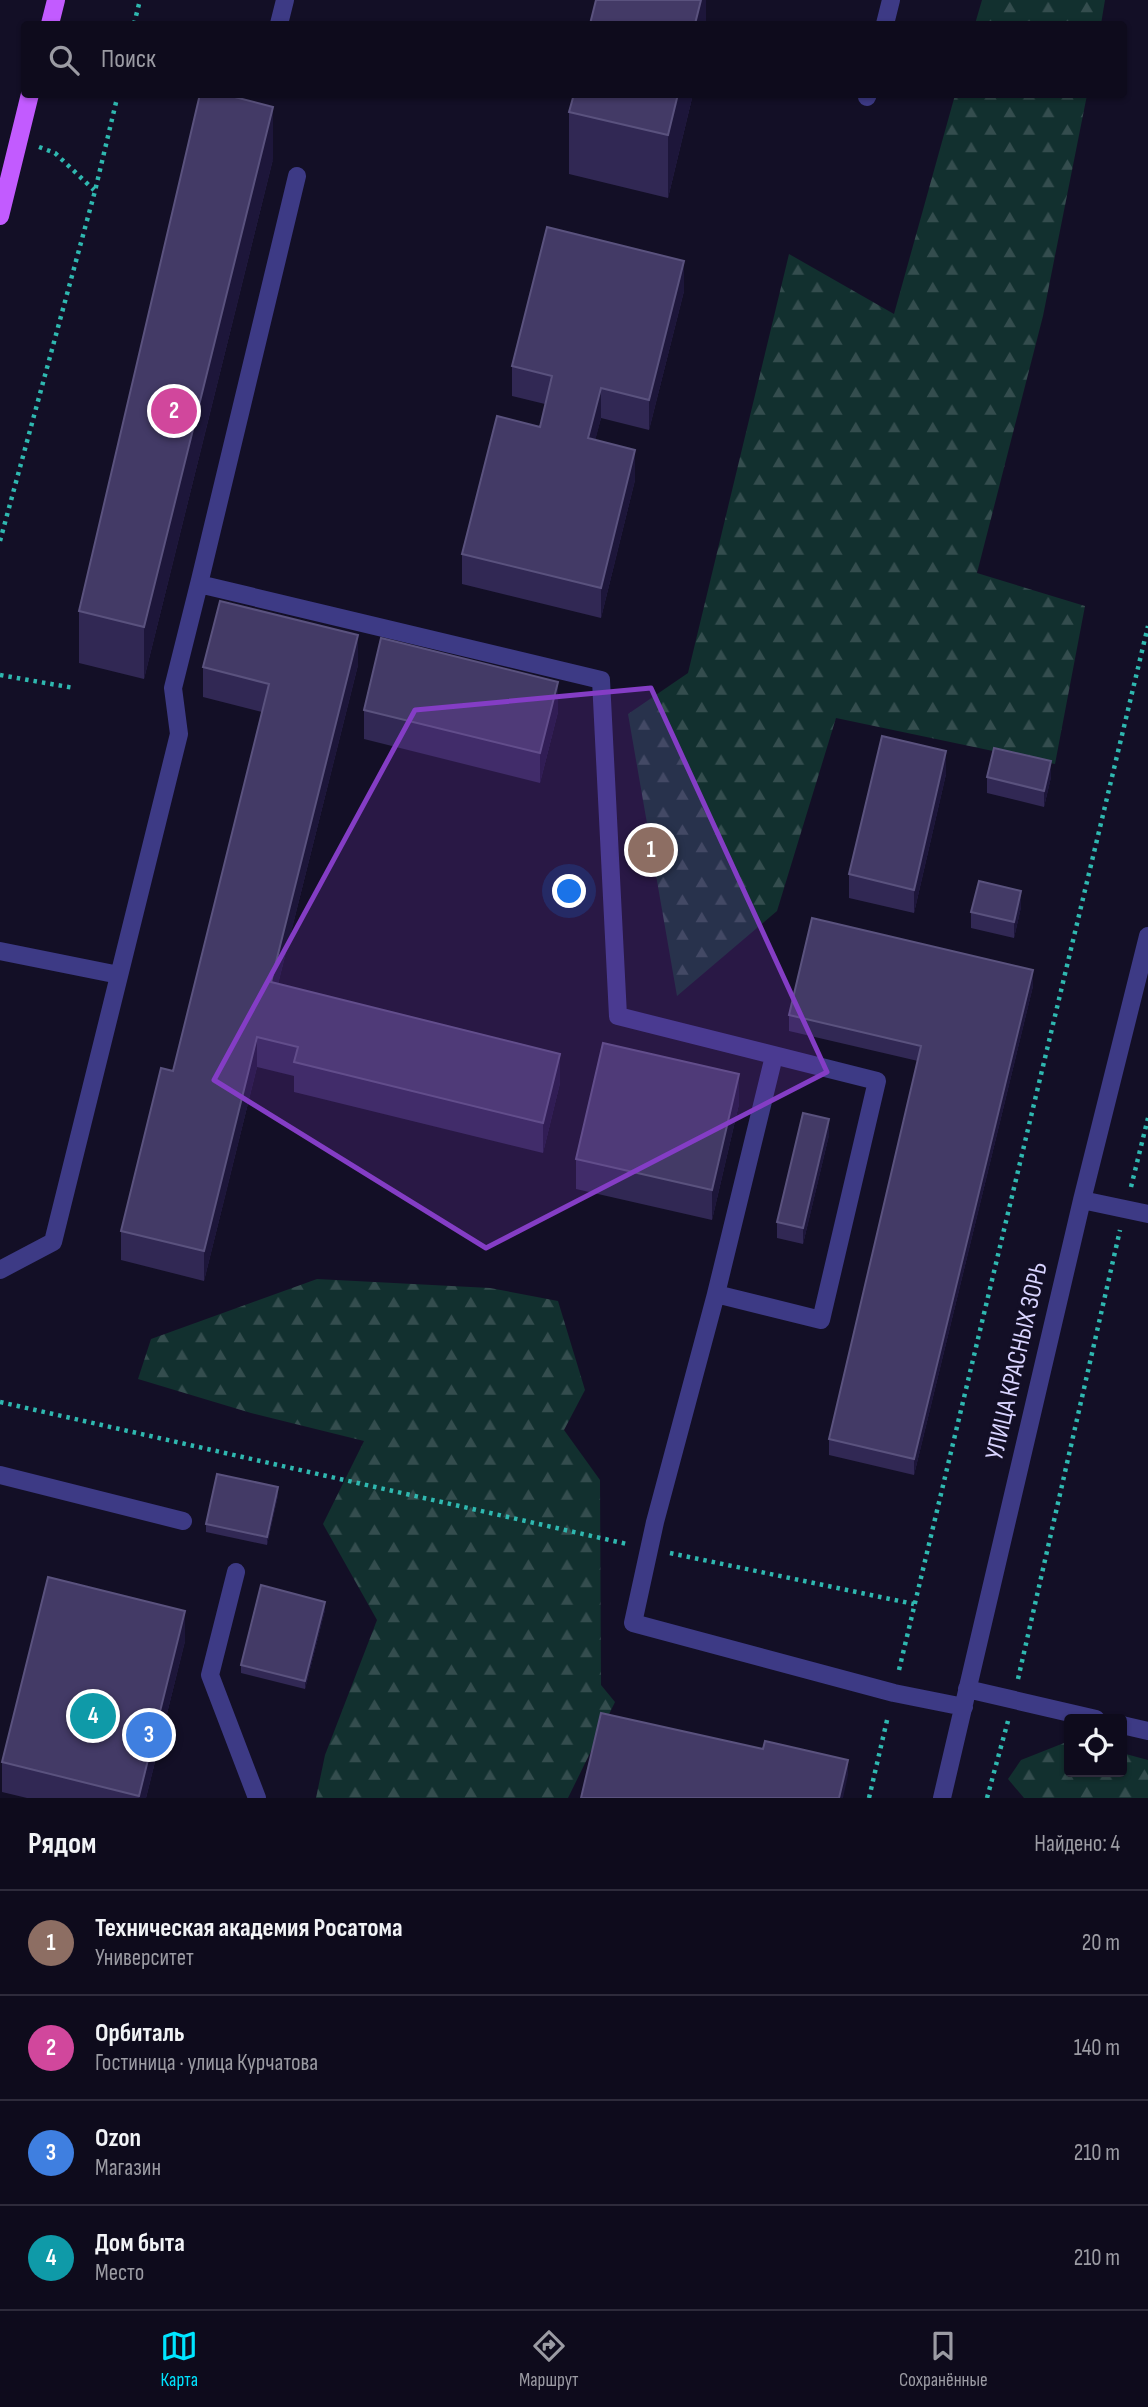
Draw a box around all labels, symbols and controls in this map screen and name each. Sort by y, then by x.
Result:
search box [21,21,1127,98]
icon: search [45,41,83,79]
text: Поиск [101,44,156,75]
pin: 2 [151,385,197,437]
pin: 1 [628,824,674,876]
your location [552,874,586,908]
street label: УЛИЦА КРАСНЫХ ЗОРЬ [979,1259,1055,1463]
pin: 4 [70,1690,116,1742]
pin: 3 [126,1709,172,1761]
map controls [1064,1714,1127,1777]
button: locate [1064,1714,1127,1777]
text: Рядом [28,1826,96,1862]
text: Найдено: 4 [1034,1830,1120,1858]
text: Техническая академия Росатома [95,1913,403,1944]
text: 1 [46,1929,56,1957]
text: 20 m [1082,1929,1120,1957]
text: Университет [95,1944,194,1972]
text: Орбиталь [95,2018,185,2049]
text: 2 [46,2034,56,2062]
text: 140 m [1074,2034,1120,2062]
text: Гостиница · улица Курчатова [95,2049,318,2077]
text: Ozon [95,2123,141,2154]
text: 3 [46,2139,56,2167]
text: 210 m [1074,2139,1120,2167]
text: Магазин [95,2154,161,2182]
text: Дом быта [95,2228,185,2259]
text: 4 [46,2244,56,2272]
text: 210 m [1074,2244,1120,2272]
text: Место [95,2259,144,2287]
tab: Карта [160,2327,198,2392]
tab: Маршрут [519,2327,578,2392]
tab: Сохранённые [899,2327,988,2392]

